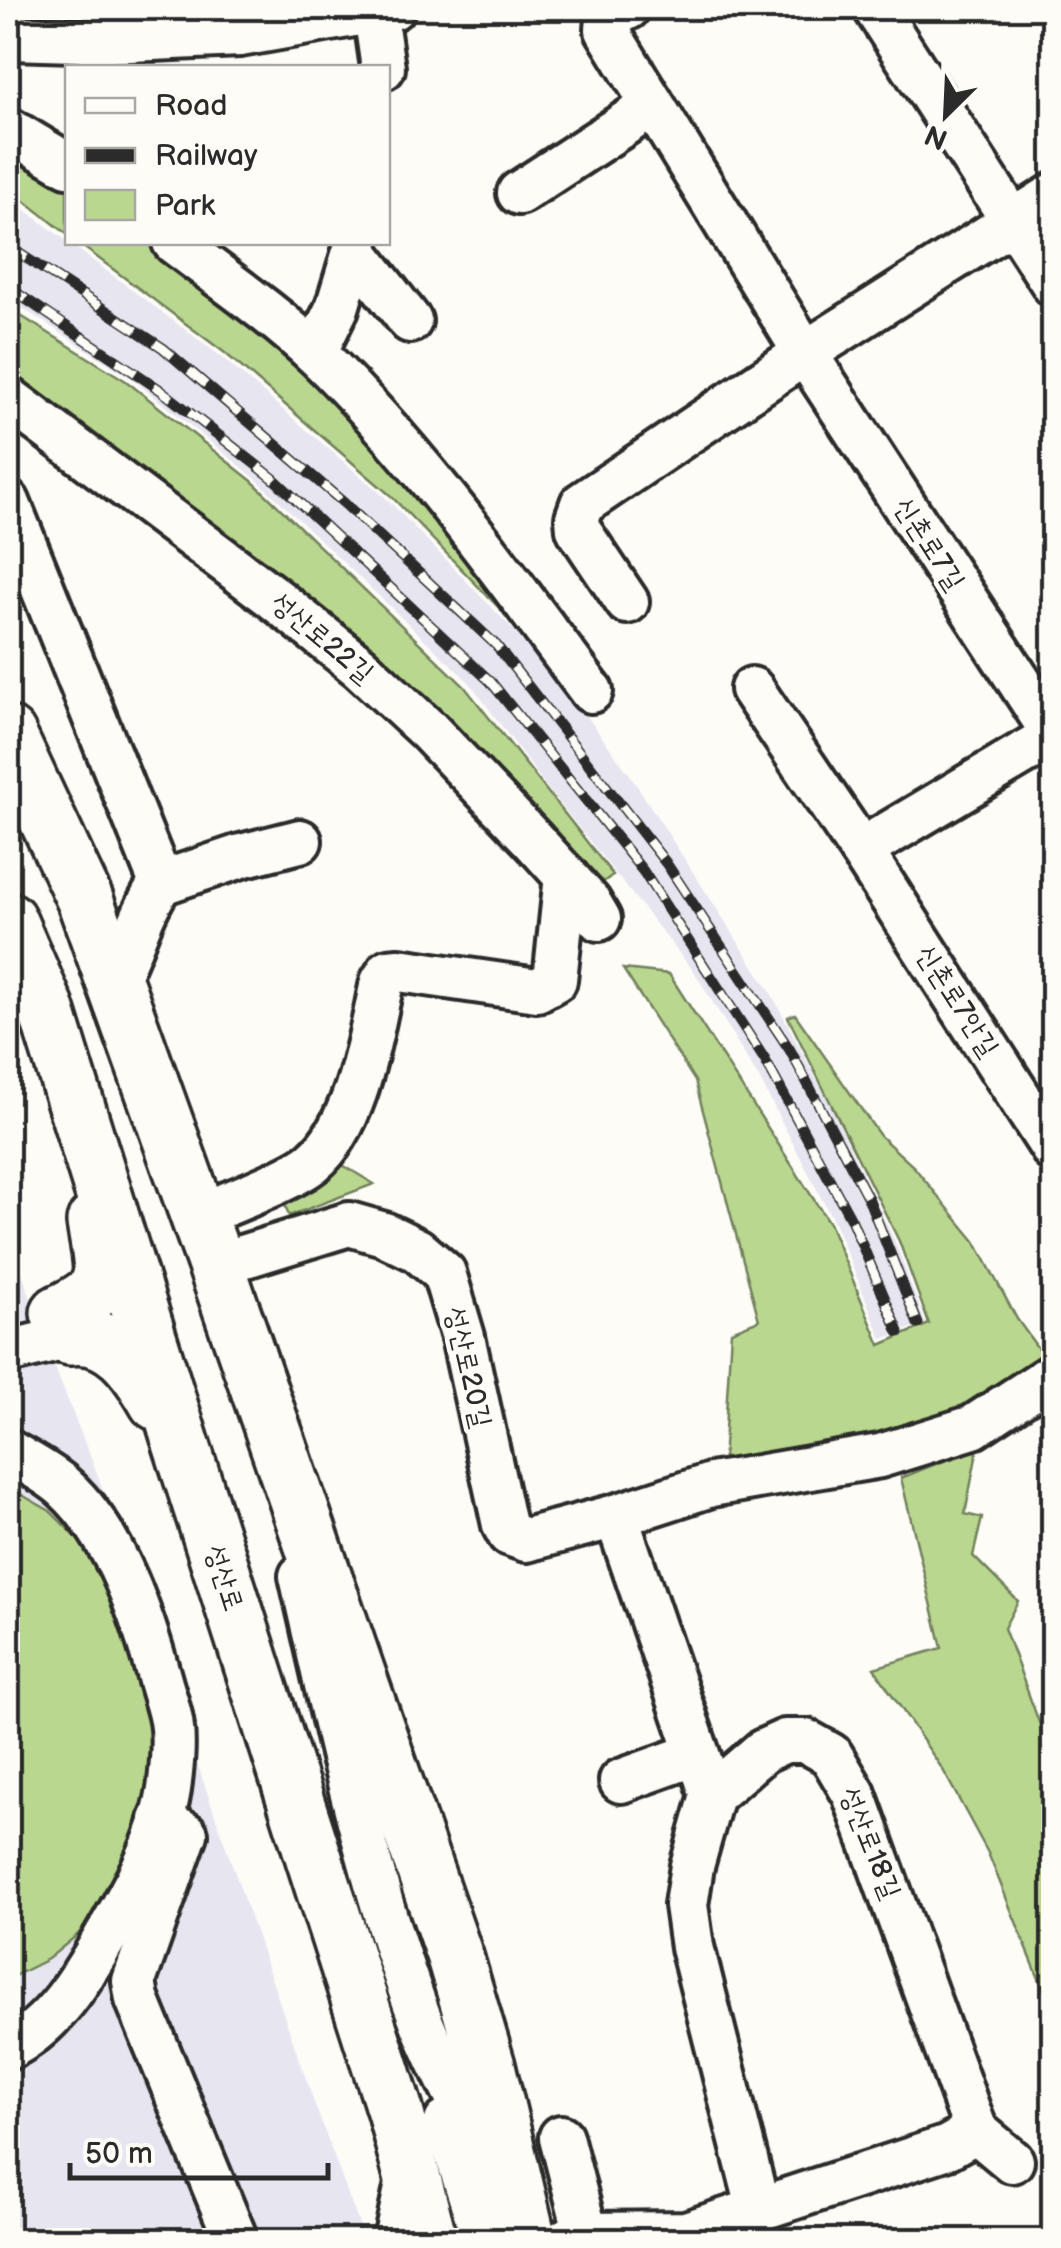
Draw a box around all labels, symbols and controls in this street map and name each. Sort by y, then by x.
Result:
legend [65,65,390,245]
north arrow [896,65,996,165]
text: Road [155,88,228,124]
text: N [920,117,953,156]
text: Railway [155,138,258,174]
text: Park [155,188,215,224]
street label: 신촌로7길 [887,491,971,597]
street label: 성산로22길 [264,586,380,690]
street label: 신촌로7안길 [909,939,1005,1063]
street label: 성산로20길 [438,1303,498,1431]
street label: 성산로 [198,1541,250,1615]
street label: 성산로18길 [833,1782,907,1904]
scale bar [70,2118,328,2180]
text: 50 m [85,2136,153,2172]

